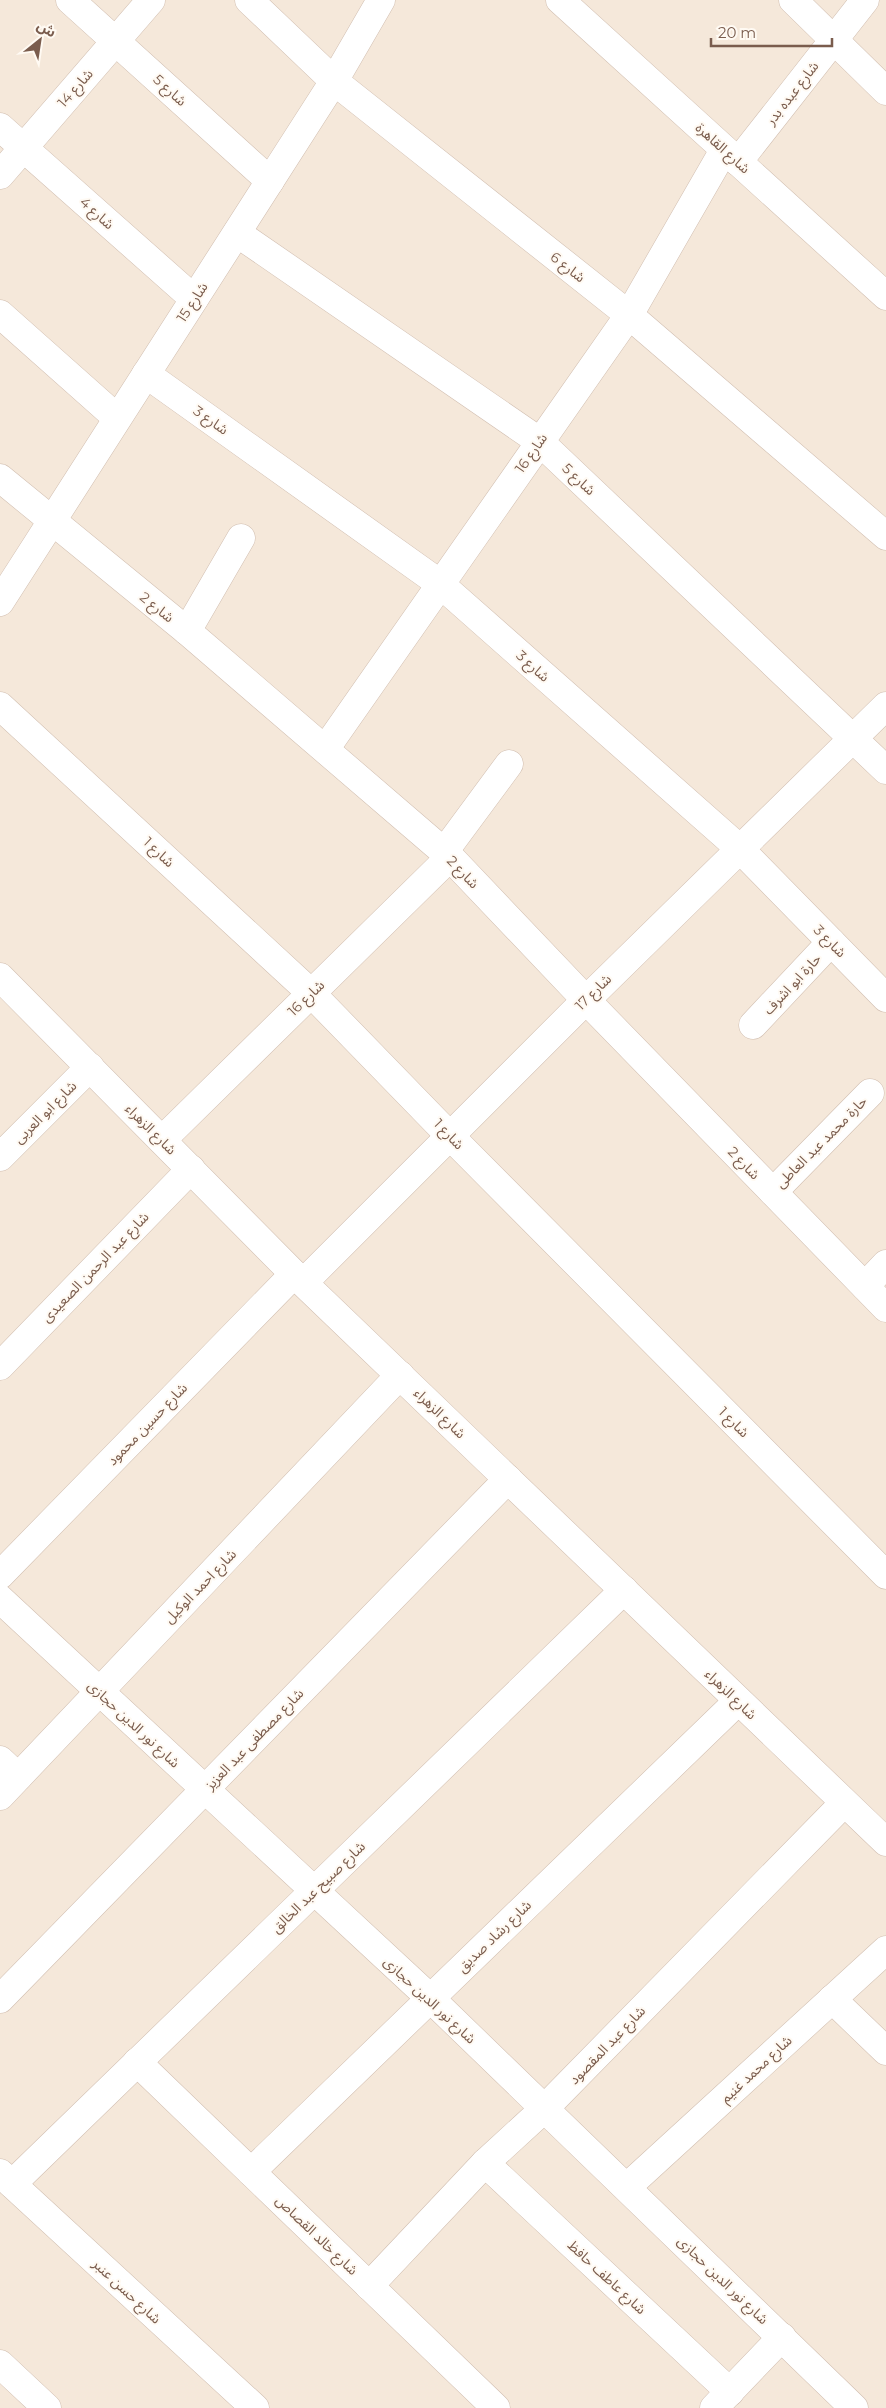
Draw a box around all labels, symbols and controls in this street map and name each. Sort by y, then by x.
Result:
north arrow [15,15,65,65]
scale bar [711,15,832,47]
text: ش [34,16,59,41]
text: 20 m [718,23,756,42]
street label: شارع عبده بدر [761,58,824,130]
street label: شارع 14 [53,65,98,112]
street label: شارع 5 [148,70,190,111]
street label: شارع القاهرة [691,119,754,179]
street label: شارع 4 [75,193,118,235]
street label: شارع 6 [546,248,589,288]
street label: شارع 15 [172,279,213,326]
street label: شارع 3 [189,401,232,440]
street label: شارع 16 [511,430,553,478]
street label: شارع 5 [557,459,599,500]
street label: شارع 2 [135,588,178,628]
street label: شارع 3 [511,646,553,687]
street label: شارع 1 [138,833,178,872]
street label: شارع 2 [442,852,483,894]
street label: شارع 3 [808,921,850,963]
street label: حارة ابو اشرف [759,950,825,1018]
street label: شارع 17 [571,970,616,1015]
street label: شارع 16 [284,976,330,1021]
street label: شارع ابو العربى [10,1077,82,1149]
street label: حارة محمد عبد العاطى [771,1092,871,1192]
street label: شارع الزهراء [120,1100,180,1160]
street label: شارع 1 [429,1115,468,1155]
street label: شارع 2 [723,1143,764,1185]
street label: شارع عبد الرحمن الصعيدى [37,1208,154,1328]
street label: شارع حسين محمود [103,1379,192,1470]
street label: شارع الزهراء [409,1384,470,1444]
street label: شارع 1 [713,1403,753,1443]
street label: شارع احمد الوكيل [160,1545,241,1628]
street label: شارع الزهراء [700,1665,761,1725]
street label: شارع نور الدين حجازى [83,1677,184,1773]
street label: شارع مصطفى عبد العزيز [200,1684,309,1796]
street label: شارع صبيح عبد الخالق [267,1837,370,1938]
street label: شارع رشاد صديق [453,1896,536,1977]
street label: شارع نور الدين حجازى [379,1953,480,2049]
street label: شارع عبد المقصود [565,2002,651,2090]
street label: شارع محمد غنيم [716,2031,797,2108]
street label: شارع خالد القصاص [271,2191,362,2280]
street label: شارع نور الدين حجازى [672,2232,772,2329]
street label: شارع عاطف حافظ [563,2236,650,2319]
street label: شارع حسن عنبر [87,2254,165,2329]

